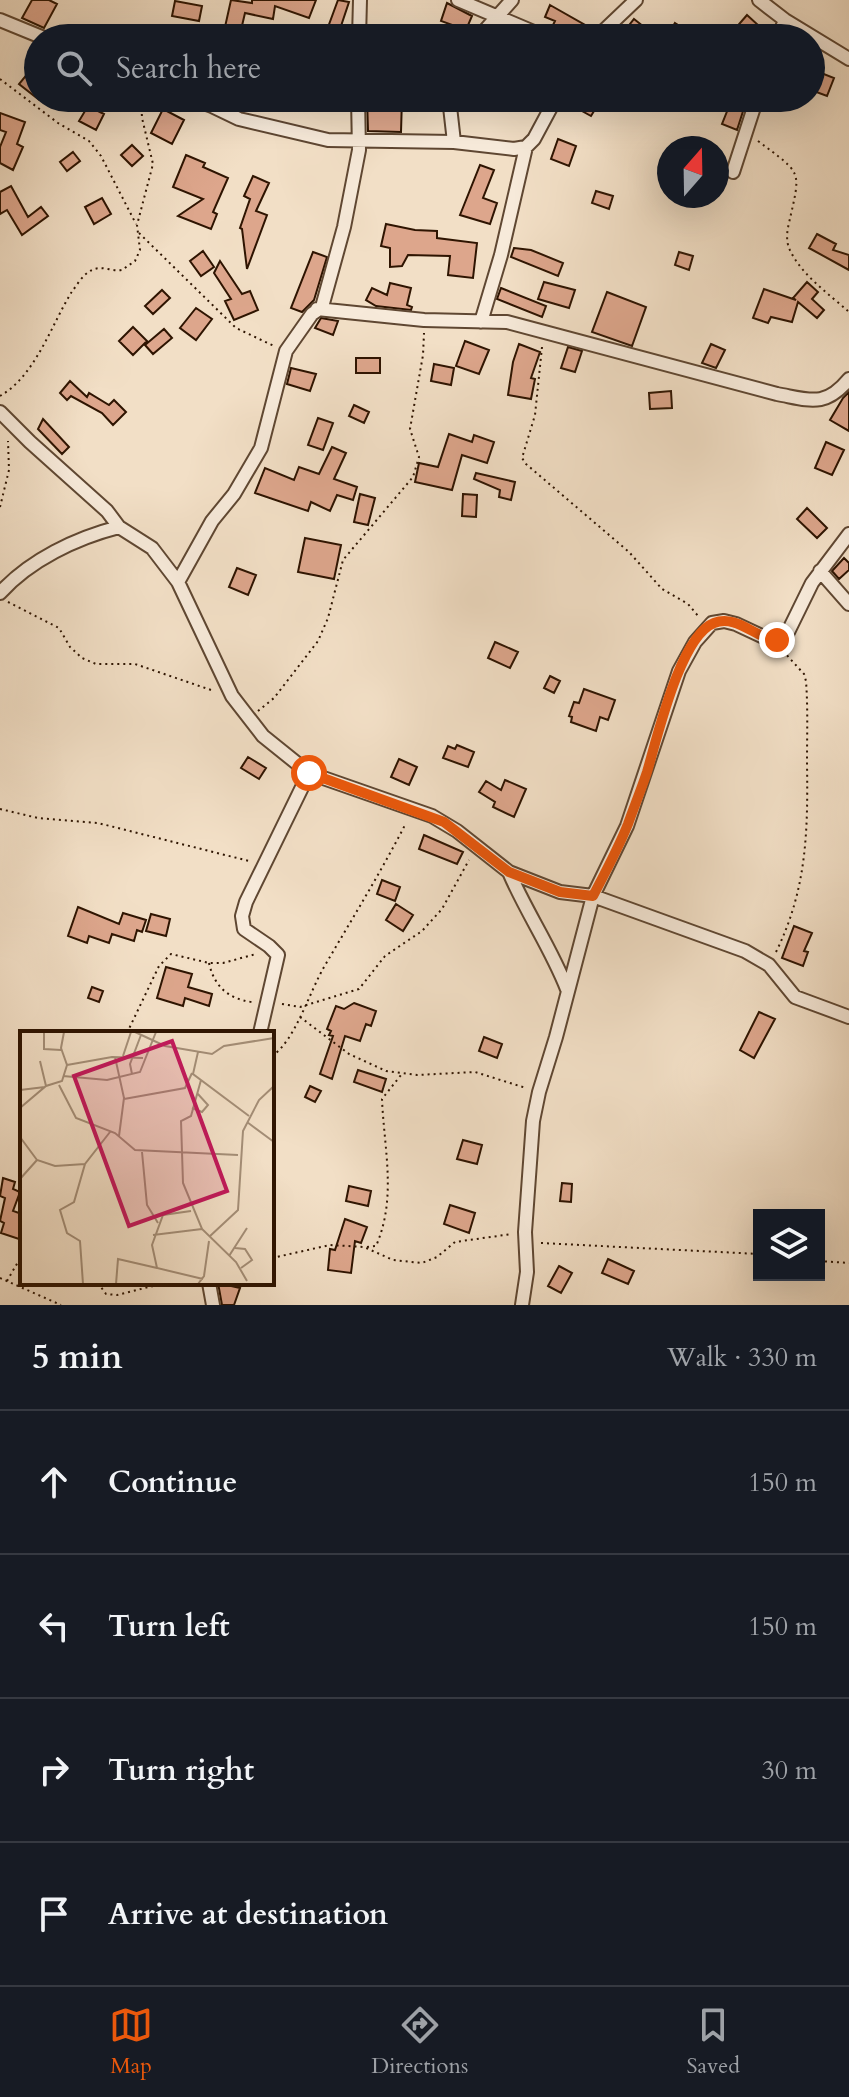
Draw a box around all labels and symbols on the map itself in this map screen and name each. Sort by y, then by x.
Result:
north arrow [657,136,729,208]
route end [759,622,795,658]
route start [291,755,327,791]
inset map [20,1031,274,1285]

